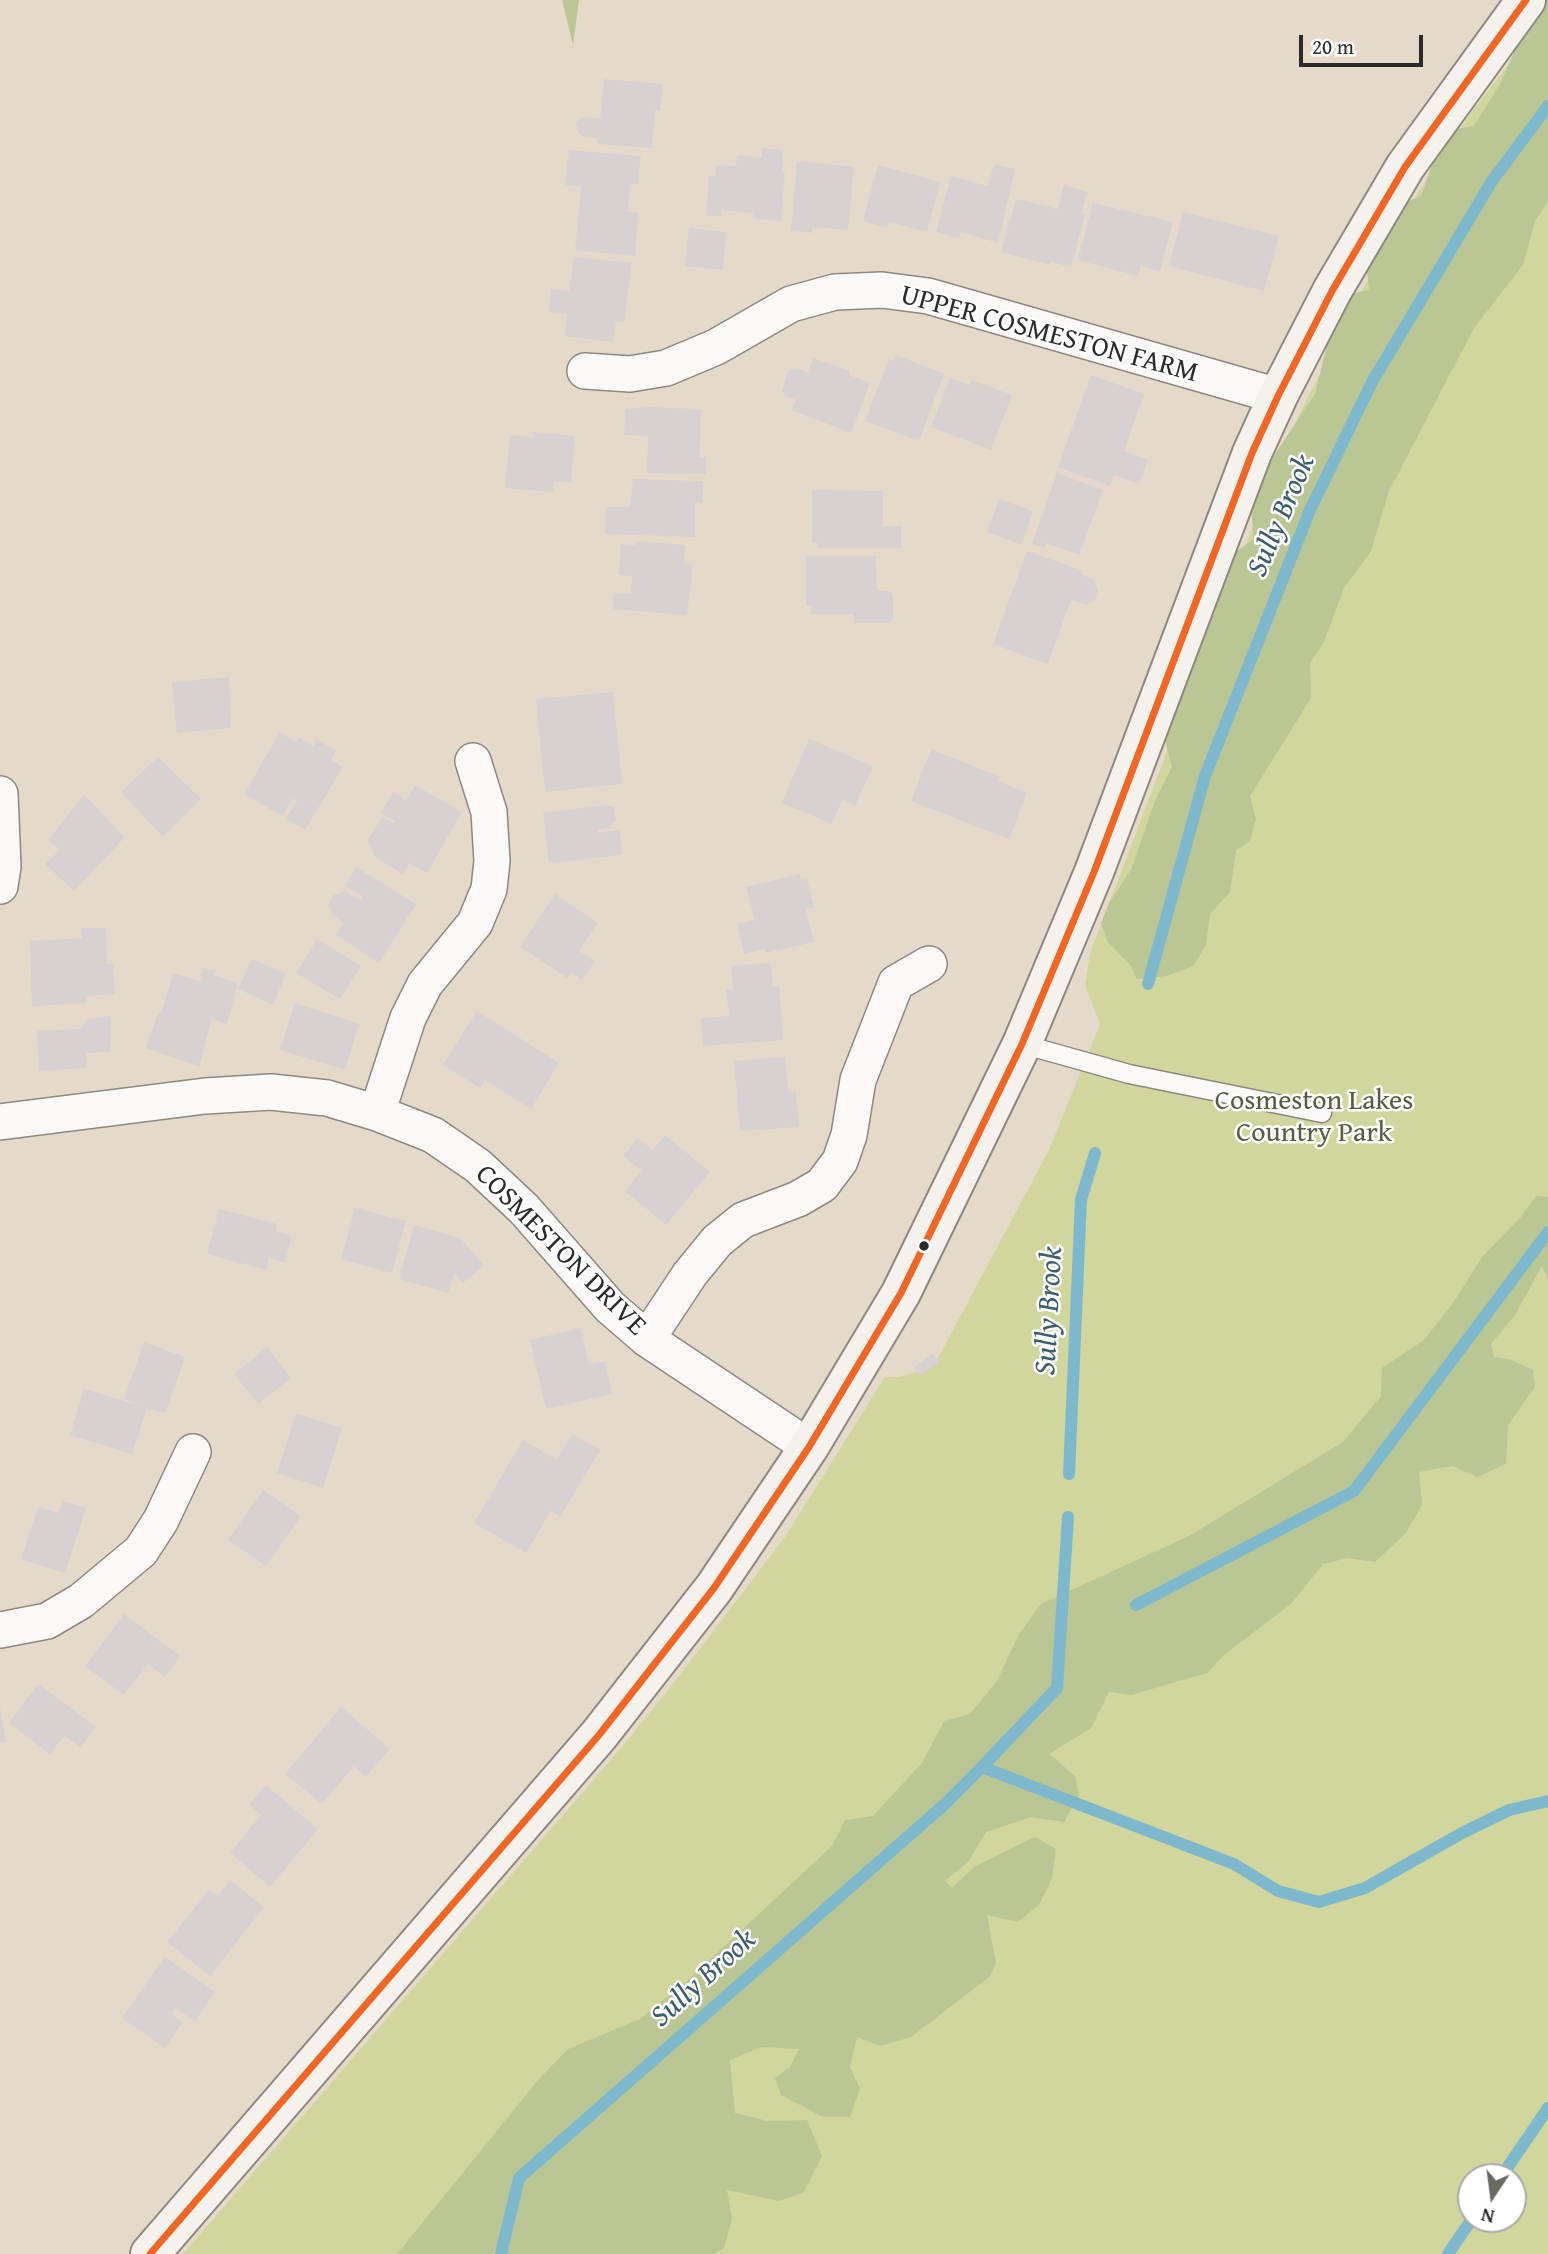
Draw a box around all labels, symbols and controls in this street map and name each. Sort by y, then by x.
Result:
scale bar [1303,21,1427,65]
text: 20 m [1312,31,1354,62]
street label: UPPER COSMESTON FARM [897,279,1201,391]
water label: Sully Brook [1240,450,1324,582]
park label: Cosmeston Lakes Country Park [1215,1085,1413,1151]
street label: COSMESTON DRIVE [467,1158,653,1344]
unlabelled marker [917,1239,931,1253]
water label: Sully Brook [1029,1246,1071,1376]
water label: Sully Brook [644,1922,764,2036]
north arrow [1457,2163,1527,2233]
text: N [1478,2201,1497,2232]

